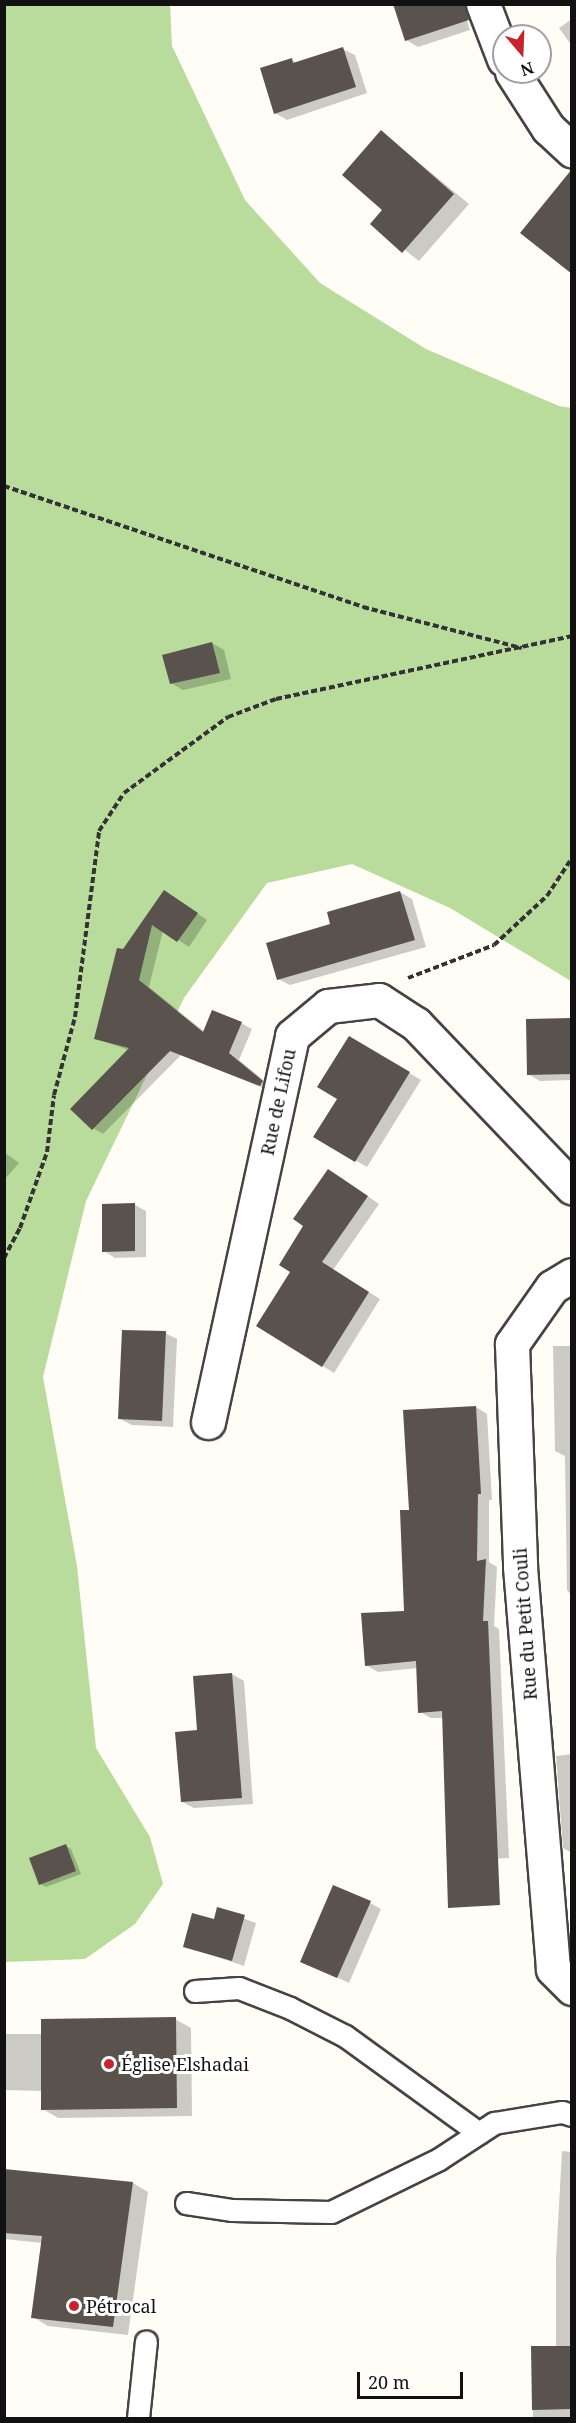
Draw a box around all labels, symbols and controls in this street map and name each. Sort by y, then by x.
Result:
north arrow [492,24,552,84]
text: N [518,57,537,82]
street label: Rue de Lifou [256,1047,300,1157]
street label: Rue du Petit Couli [509,1547,541,1701]
place label: Église Elshadai [121,2053,249,2075]
marker: Église Elshadai [102,2057,116,2071]
place label: Pétrocal [86,2295,156,2317]
marker: Pétrocal [67,2299,81,2313]
scale bar [360,2360,466,2398]
text: 20 m [368,2370,410,2394]

